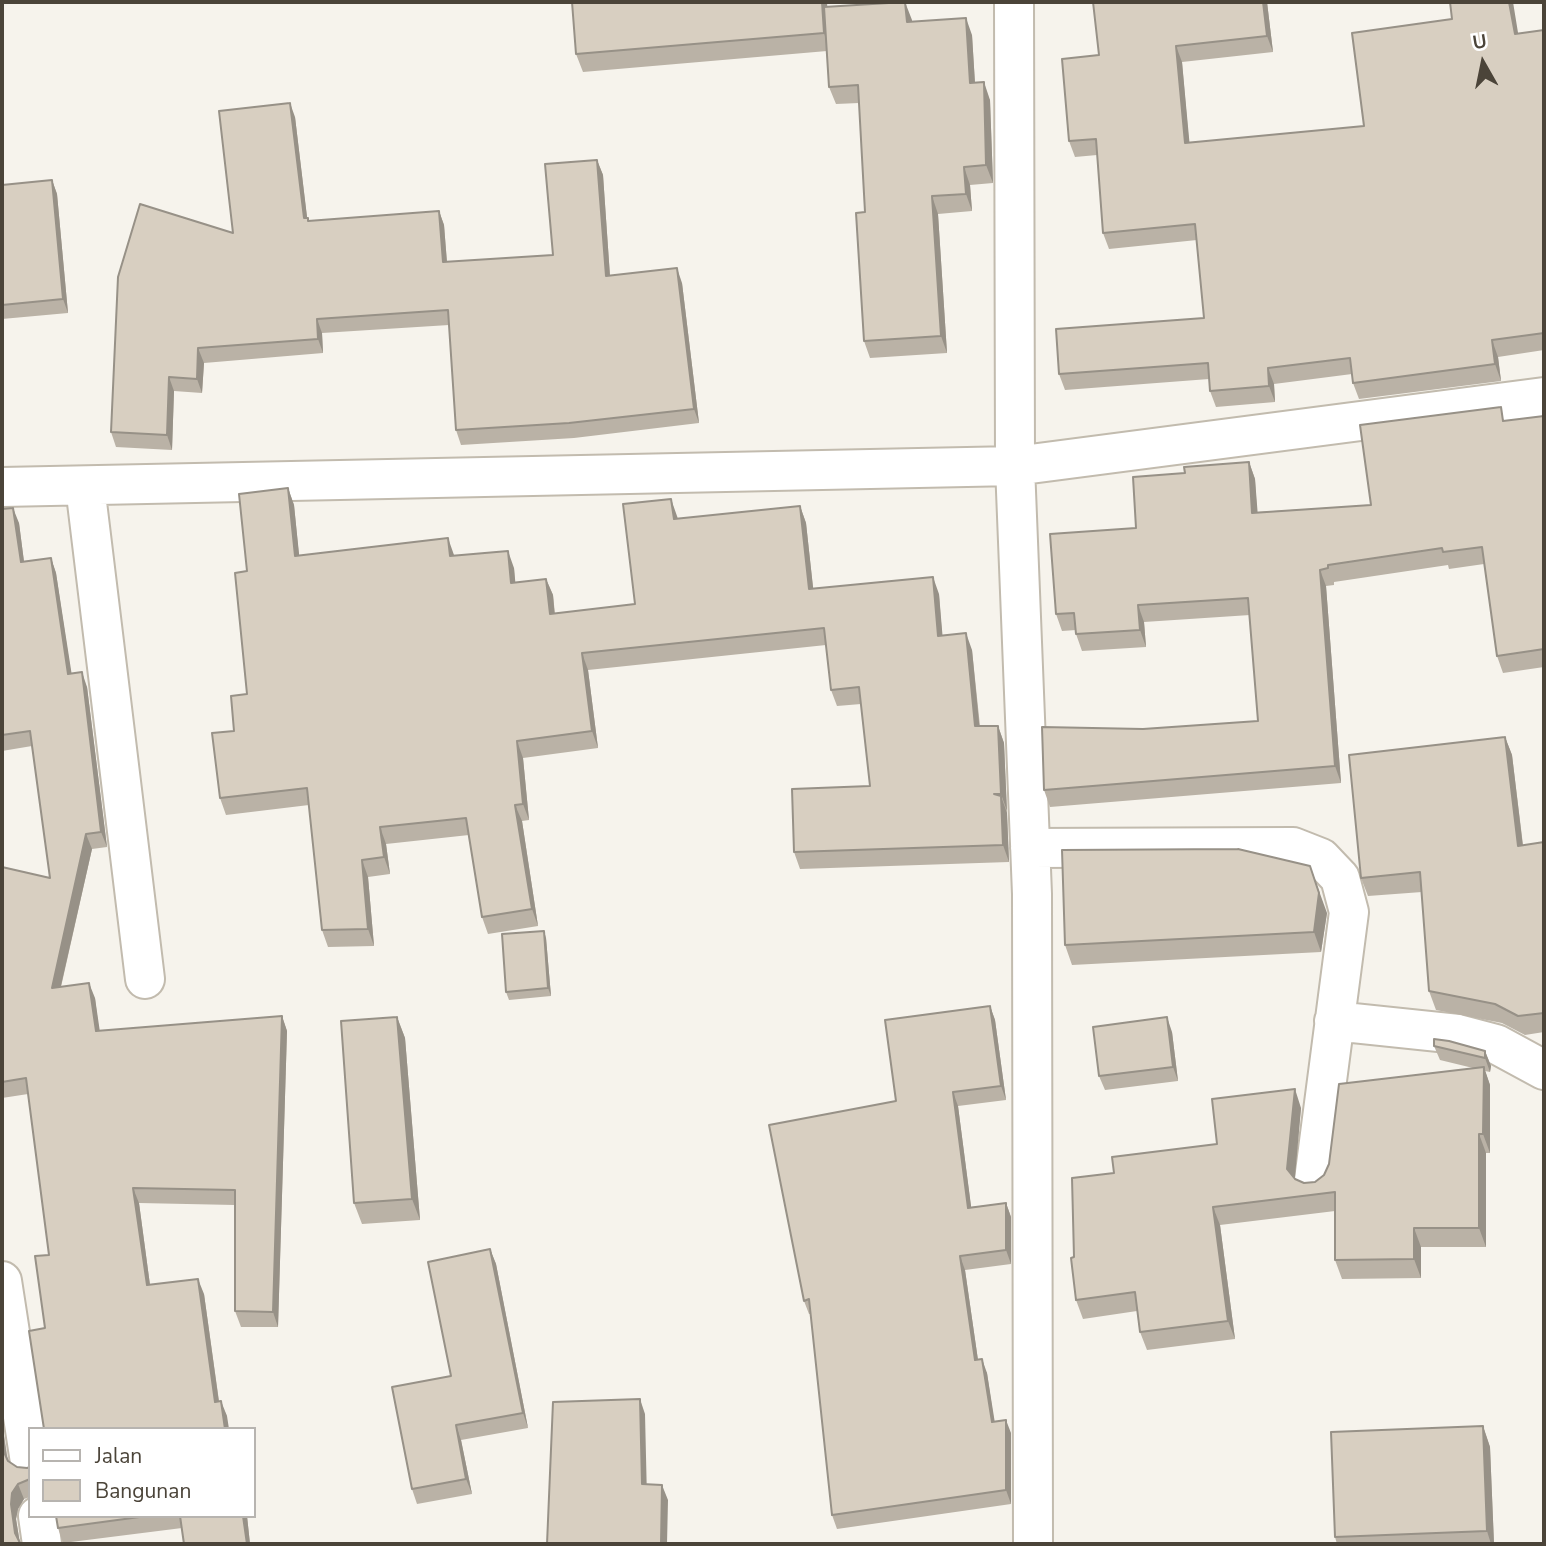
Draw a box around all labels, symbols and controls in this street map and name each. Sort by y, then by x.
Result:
north arrow [1448,28,1518,98]
text: U [1471,28,1489,56]
legend [28,1427,256,1518]
text: Jalan [95,1442,142,1470]
text: Bangunan [95,1477,191,1505]

